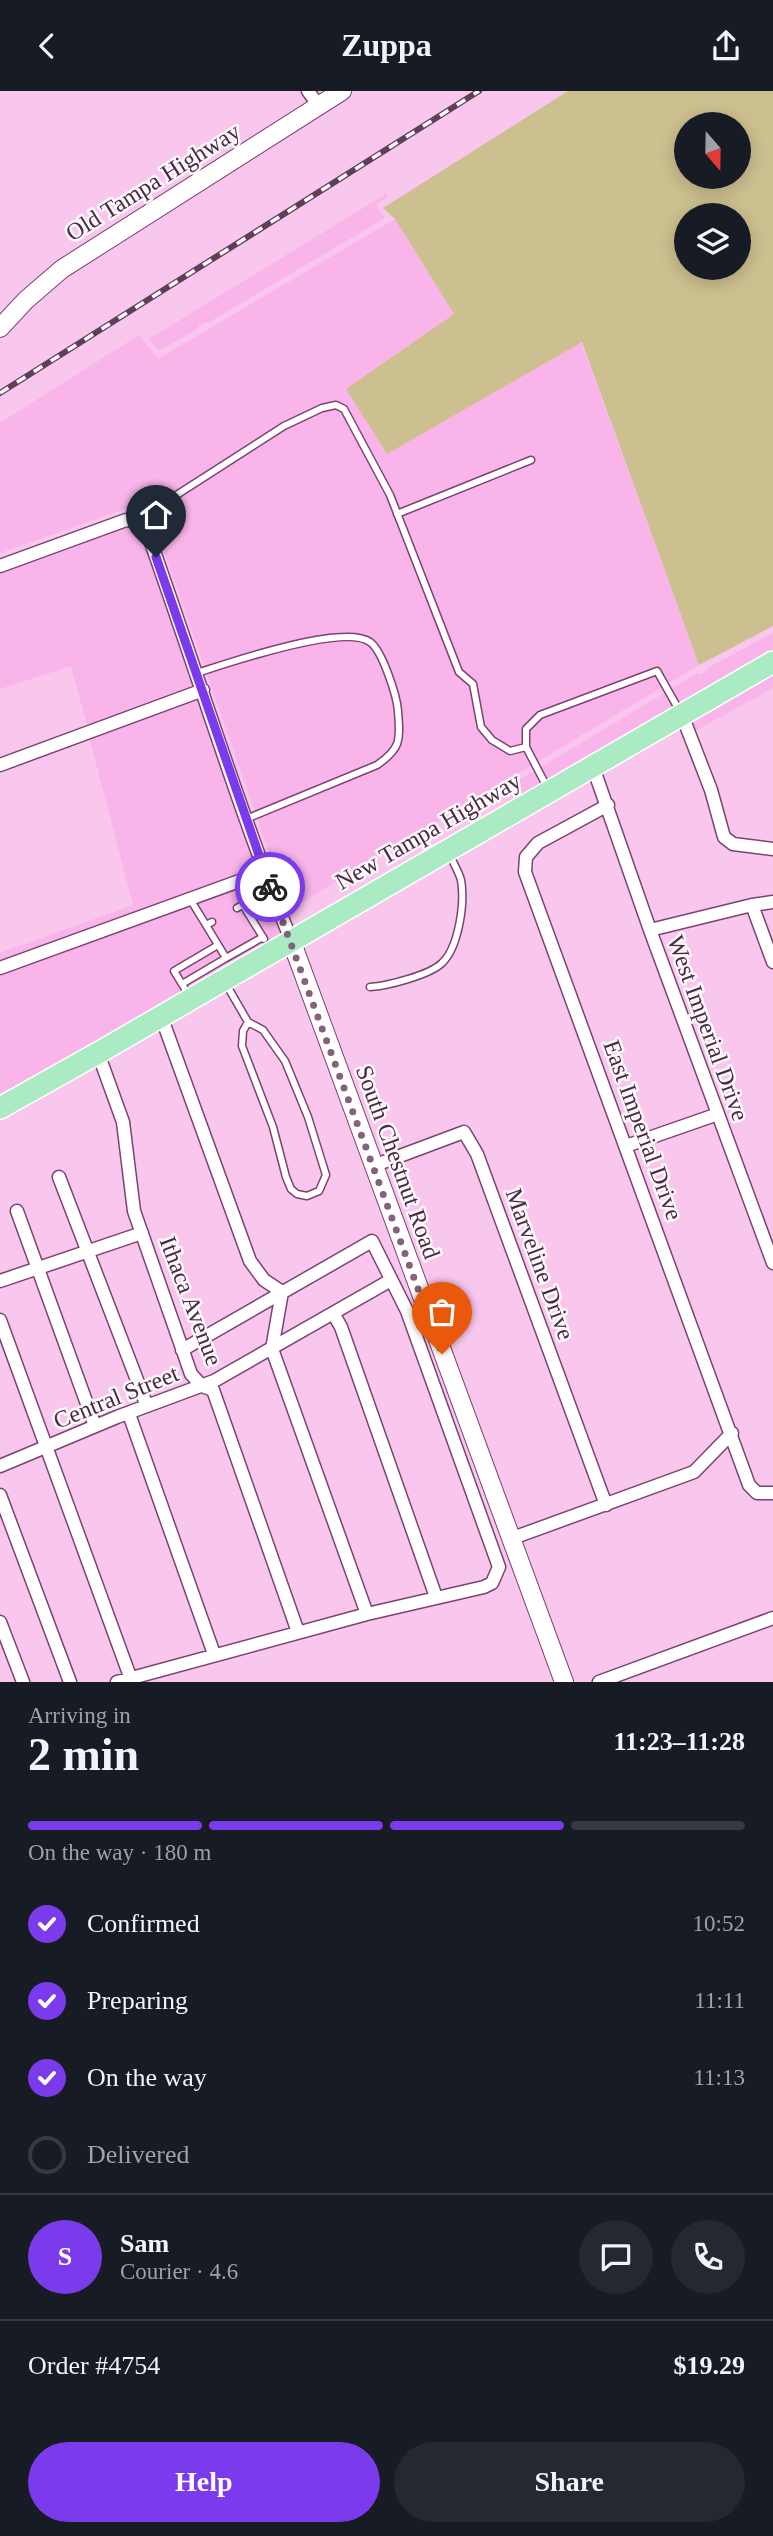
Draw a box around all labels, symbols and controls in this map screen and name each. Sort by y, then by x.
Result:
icon: back [28,27,66,65]
text: Zuppa [341,27,432,63]
icon: share [707,27,745,65]
north arrow [674,112,751,189]
map controls [674,112,751,280]
street label: Old Tampa Highway [61,118,245,246]
button: layers [674,203,751,280]
pin [126,485,186,557]
icon: home [137,496,175,534]
street label: New Tampa Highway [331,767,525,895]
courier [235,852,305,922]
icon: bike [251,868,289,906]
street label: West Imperial Drive [662,932,754,1124]
street label: East Imperial Drive [598,1037,688,1223]
street label: South Chestnut Road [351,1062,445,1262]
street label: Marveline Drive [501,1185,579,1343]
street label: Ithaca Avenue [154,1233,228,1369]
pin [412,1282,472,1354]
icon: bag [423,1293,461,1331]
street label: Central Street [50,1360,183,1434]
text: Arriving in [28,1703,131,1728]
text: 11:23–11:28 [614,1727,745,1756]
text: 2 min [28,1729,139,1780]
text: On the way · 180 m [28,1840,211,1865]
icon: check [28,1905,66,1943]
text: Confirmed [87,1909,200,1938]
text: 10:52 [693,1911,745,1936]
icon: check [28,1982,66,2020]
text: Preparing [87,1986,188,2015]
text: 11:11 [694,1988,745,2013]
icon: check [28,2059,66,2097]
text: On the way [87,2063,207,2092]
text: 11:13 [693,2065,745,2090]
text: Delivered [87,2140,190,2169]
button: chat [579,2220,653,2294]
button: phone [671,2220,745,2294]
text: Sam [120,2229,169,2258]
text: S [58,2242,72,2271]
text: Courier · 4.6 [120,2259,238,2284]
text: Order #4754 [28,2351,160,2380]
text: $19.29 [674,2351,745,2380]
button: Help [28,2442,380,2522]
button: Share [394,2442,745,2522]

